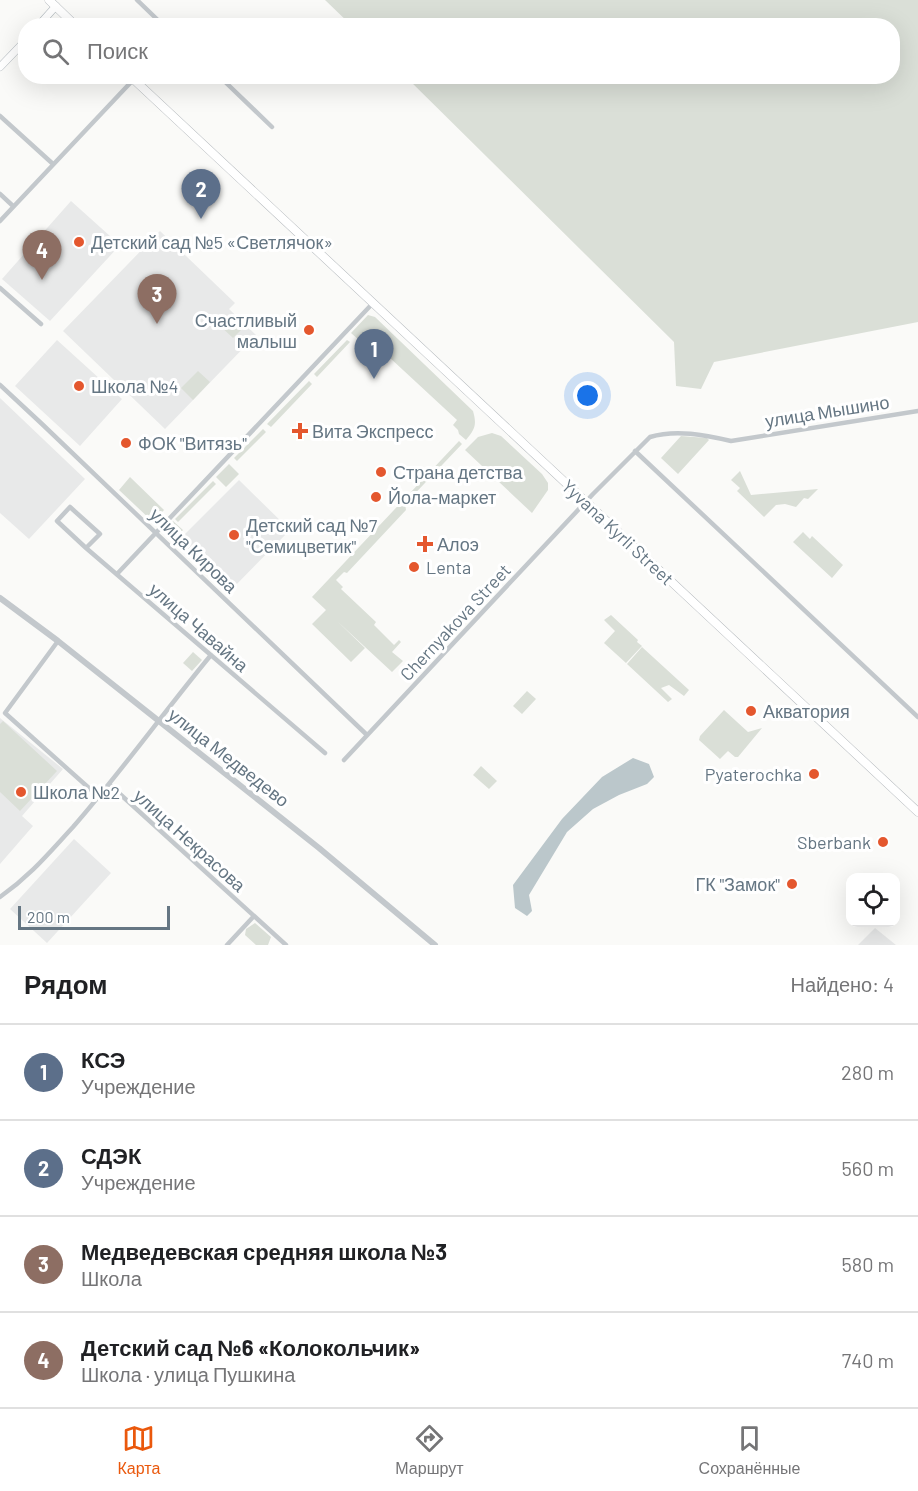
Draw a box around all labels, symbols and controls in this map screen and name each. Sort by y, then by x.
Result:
search box [18,18,900,84]
icon: search [39,35,72,68]
text: Поиск [87,37,148,63]
pin: 2 [182,170,220,219]
pin: 4 [22,230,62,280]
place label: Детский сад №5 «Светлячок» [91,231,333,253]
marker: Детский сад №5 «Светлячок» [72,235,86,249]
pin: 3 [138,274,176,324]
place label: Счастливый малыш [195,309,297,352]
marker: Счастливый малыш [302,323,316,337]
pin: 1 [354,330,394,379]
place label: Школа №4 [91,375,179,397]
marker: Школа №4 [72,379,86,393]
your location [573,381,602,410]
street label: улица Мышино [763,390,891,432]
place label: Вита Экспресс [312,420,434,442]
marker: Вита Экспресс [293,424,307,438]
place label: ФОК "Витязь" [138,432,247,454]
marker: ФОК "Витязь" [119,436,133,450]
place label: Страна детства [393,461,523,483]
marker: Страна детства [374,465,388,479]
street label: Yyvana Kyrli Street [558,475,678,589]
place label: Йола-маркет [388,486,496,508]
marker: Йола-маркет [369,490,383,504]
street label: улица Кирова [146,503,243,598]
place label: Детский сад №7 "Семицветик" [246,514,378,557]
marker: Детский сад №7 "Семицветик" [227,528,241,542]
place label: Алоэ [437,533,479,555]
marker: Алоэ [418,537,432,551]
place label: Lenta [426,556,471,578]
street label: Chernyakova Street [395,559,515,685]
marker: Lenta [407,560,421,574]
street label: улица Чавайна [145,578,254,677]
place label: Акватория [763,700,850,722]
street label: улица Медведево [164,703,294,811]
marker: Акватория [744,704,758,718]
place label: Pyaterochka [705,763,802,785]
marker: Pyaterochka [807,767,821,781]
place label: Школа №2 [33,781,120,803]
street label: улица Некрасова [130,784,251,897]
marker: Школа №2 [14,785,28,799]
place label: Sberbank [797,831,871,853]
marker: Sberbank [876,835,890,849]
place label: ГК "Замок" [696,873,780,895]
map controls [846,873,900,927]
button: locate [846,873,900,927]
marker: ГК "Замок" [785,877,799,891]
scale bar [18,903,170,930]
text: 200 m [27,907,70,926]
text: Рядом [24,968,107,999]
text: Найдено: 4 [791,972,894,996]
text: КСЭ [81,1046,125,1072]
text: 1 [40,1060,47,1084]
text: 280 m [841,1060,894,1084]
text: Учреждение [81,1074,196,1098]
text: СДЭК [81,1142,141,1168]
text: 2 [38,1156,49,1180]
text: 560 m [842,1156,894,1180]
text: Учреждение [81,1170,196,1194]
text: Медведевская средняя школа №3 [81,1238,447,1264]
text: 3 [38,1252,49,1276]
text: 580 m [841,1252,894,1276]
text: Школа [81,1266,142,1290]
text: Детский сад №6 «Колокольчик» [81,1334,420,1360]
text: 4 [37,1348,50,1372]
text: 740 m [842,1348,894,1372]
text: Школа · улица Пушкина [81,1362,295,1386]
tab: Карта [118,1422,160,1478]
tab: Маршрут [395,1422,464,1478]
tab: Сохранённые [699,1422,800,1478]

